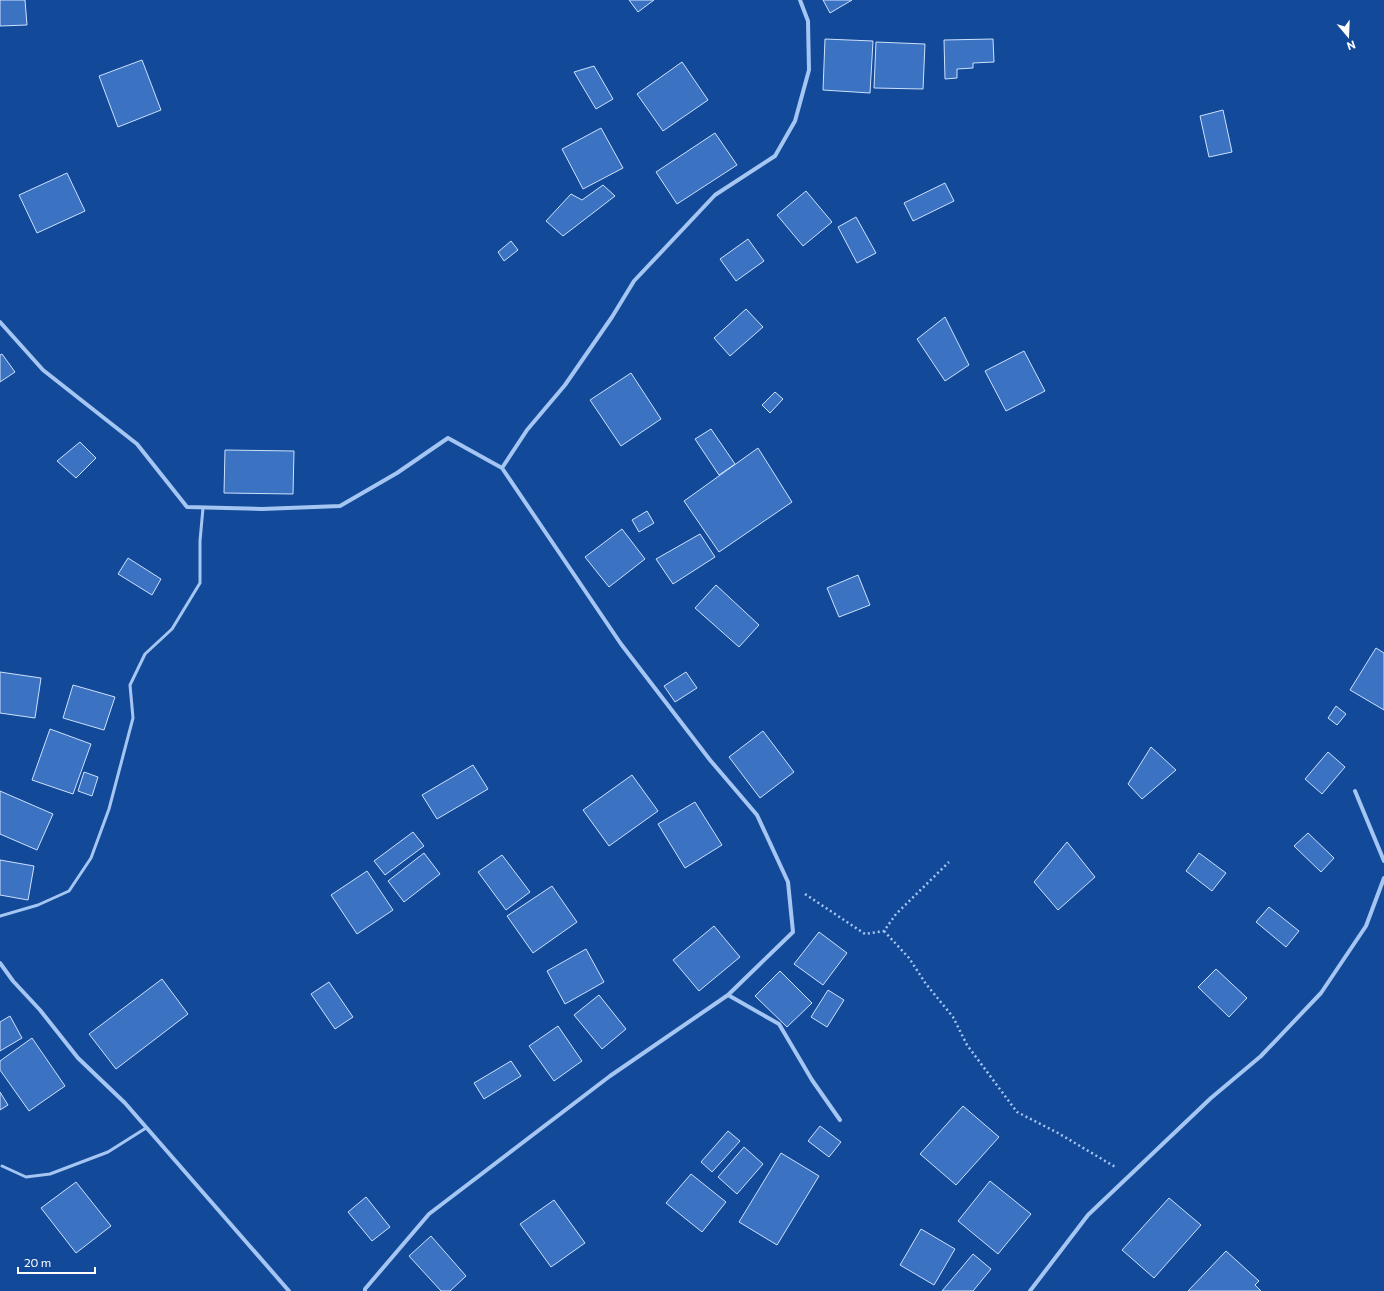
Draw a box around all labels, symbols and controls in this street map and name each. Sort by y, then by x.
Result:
north arrow [1328,16,1368,56]
text: N [1345,38,1357,53]
scale bar [18,1249,95,1275]
text: 20 m [24,1255,51,1269]

